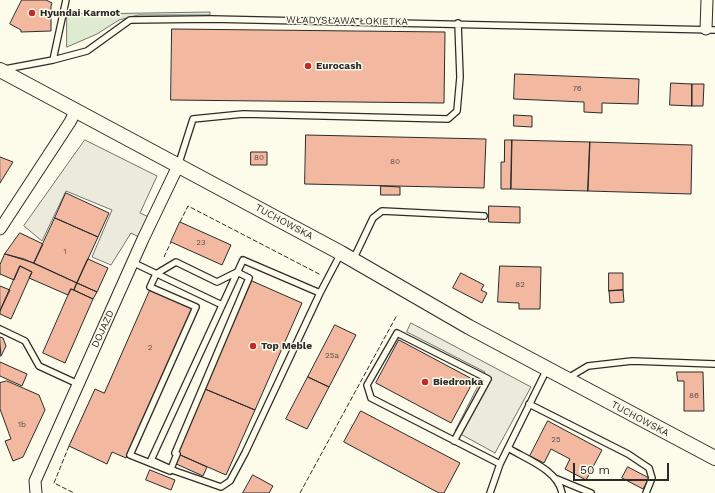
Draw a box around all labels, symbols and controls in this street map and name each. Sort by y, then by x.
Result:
place label: Hyundai Karmot [40,7,120,19]
marker: Hyundai Karmot [27,8,37,18]
street label: WŁADYSŁAWA ŁOKIETKA [286,14,408,28]
place label: Eurocash [316,60,362,72]
marker: Eurocash [303,61,313,71]
house number: 76 [572,84,582,94]
house number: 80 [254,153,264,163]
house number: 80 [390,157,400,167]
street label: TUCHOWSKA [253,202,315,242]
house number: 23 [196,238,206,248]
house number: 1 [63,247,67,257]
house number: 82 [515,280,525,290]
street label: DOJAZD [89,308,117,350]
place label: Top Meble [261,340,312,352]
marker: Top Meble [248,341,258,351]
house number: 2 [148,343,152,353]
house number: 25a [325,351,339,361]
place label: Biedronka [433,376,483,388]
marker: Biedronka [420,377,430,387]
house number: 86 [689,391,699,401]
street label: TUCHOWSKA [609,399,671,439]
house number: 1b [18,420,26,430]
house number: 25 [551,435,561,445]
scale bar [575,455,671,481]
text: 50 m [580,463,610,477]

